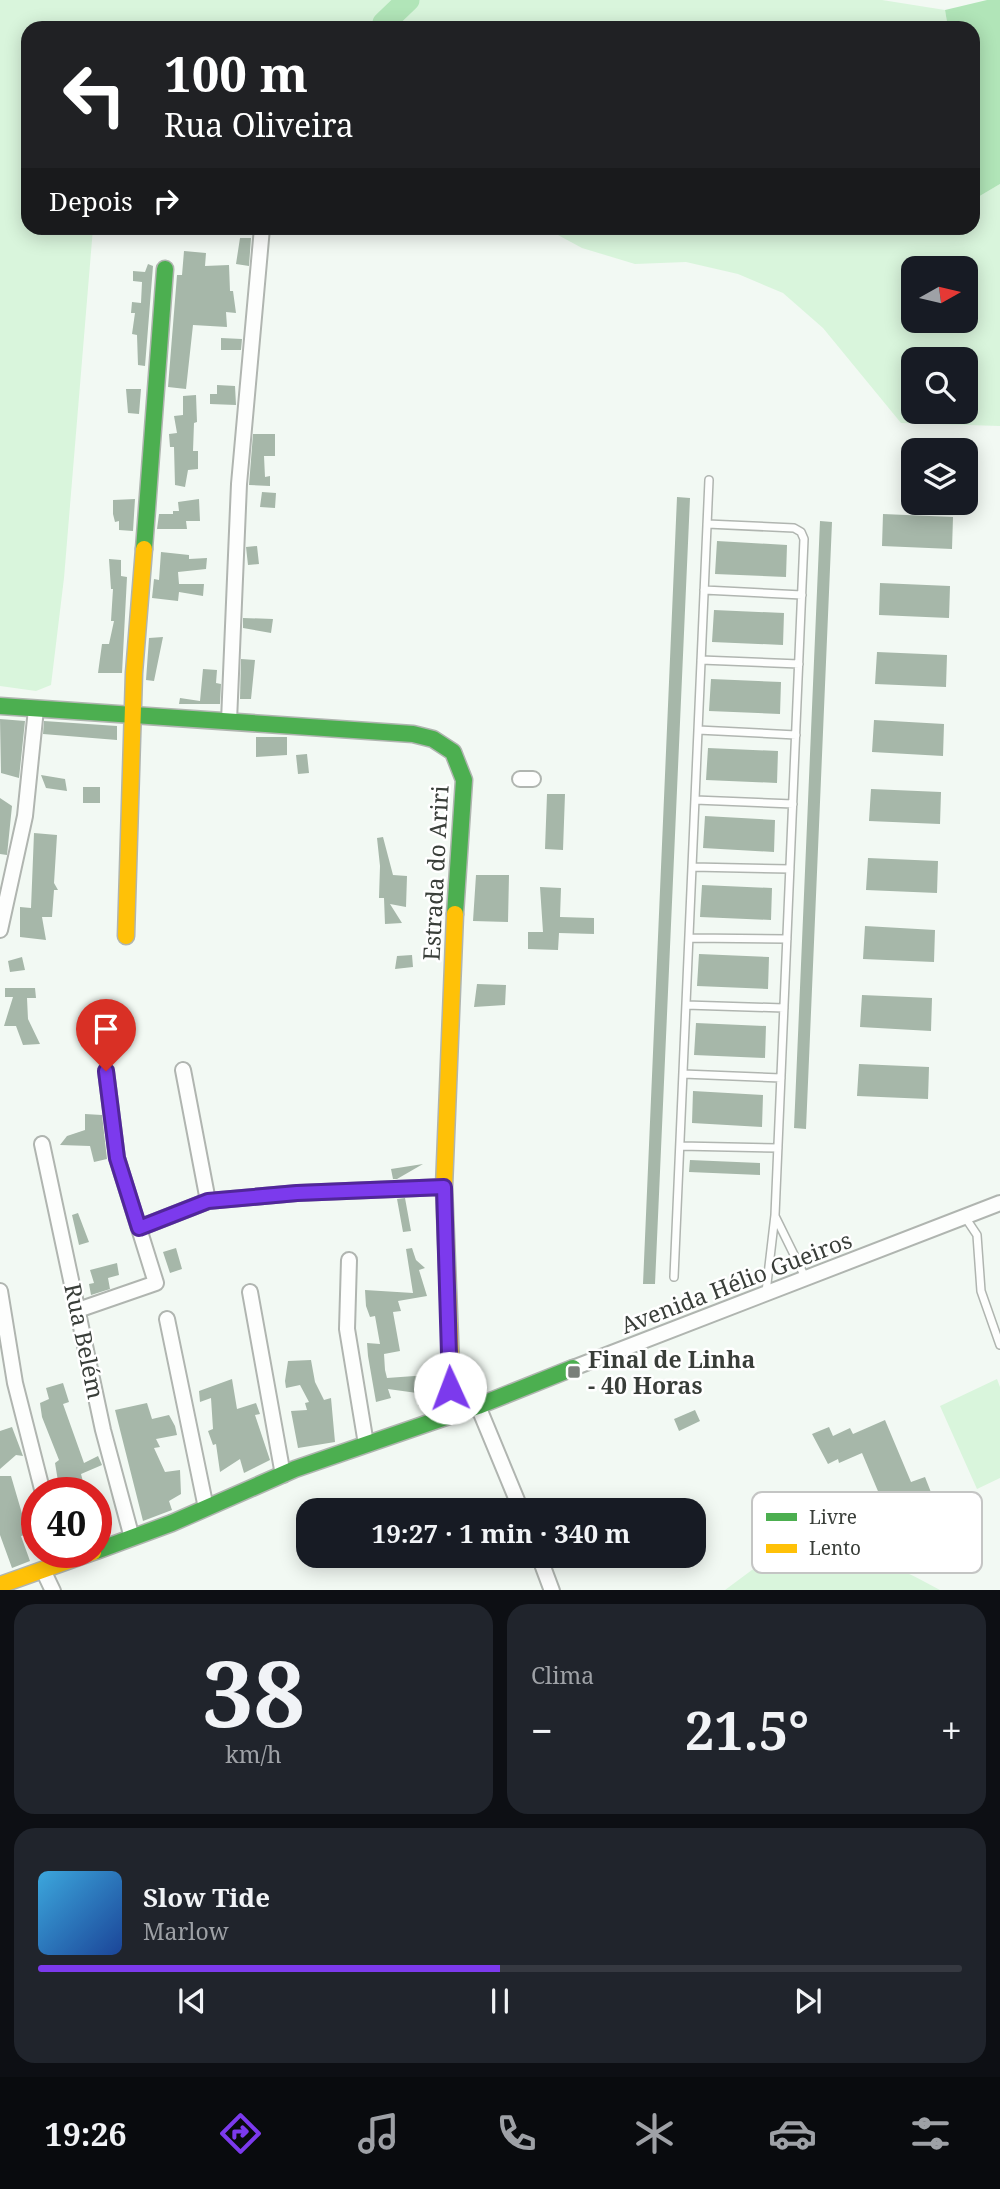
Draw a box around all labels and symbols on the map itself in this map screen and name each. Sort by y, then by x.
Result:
north arrow [901,256,978,332]
street label: Estrada do Ariri [414,784,456,961]
pin [76,999,136,1071]
street label: Avenida Hélio Gueiros [616,1223,856,1341]
street label: Rua Belém [57,1280,113,1402]
place label: Final de Linha - 40 Horas [588,1343,755,1401]
position arrow [413,1351,487,1425]
marker: Final de Linha - 40 Horas [566,1364,582,1380]
speed limit sign: 40 [21,1477,112,1568]
legend [752,1492,982,1573]
text: Livre [809,1504,857,1530]
text: Lento [809,1535,861,1561]

